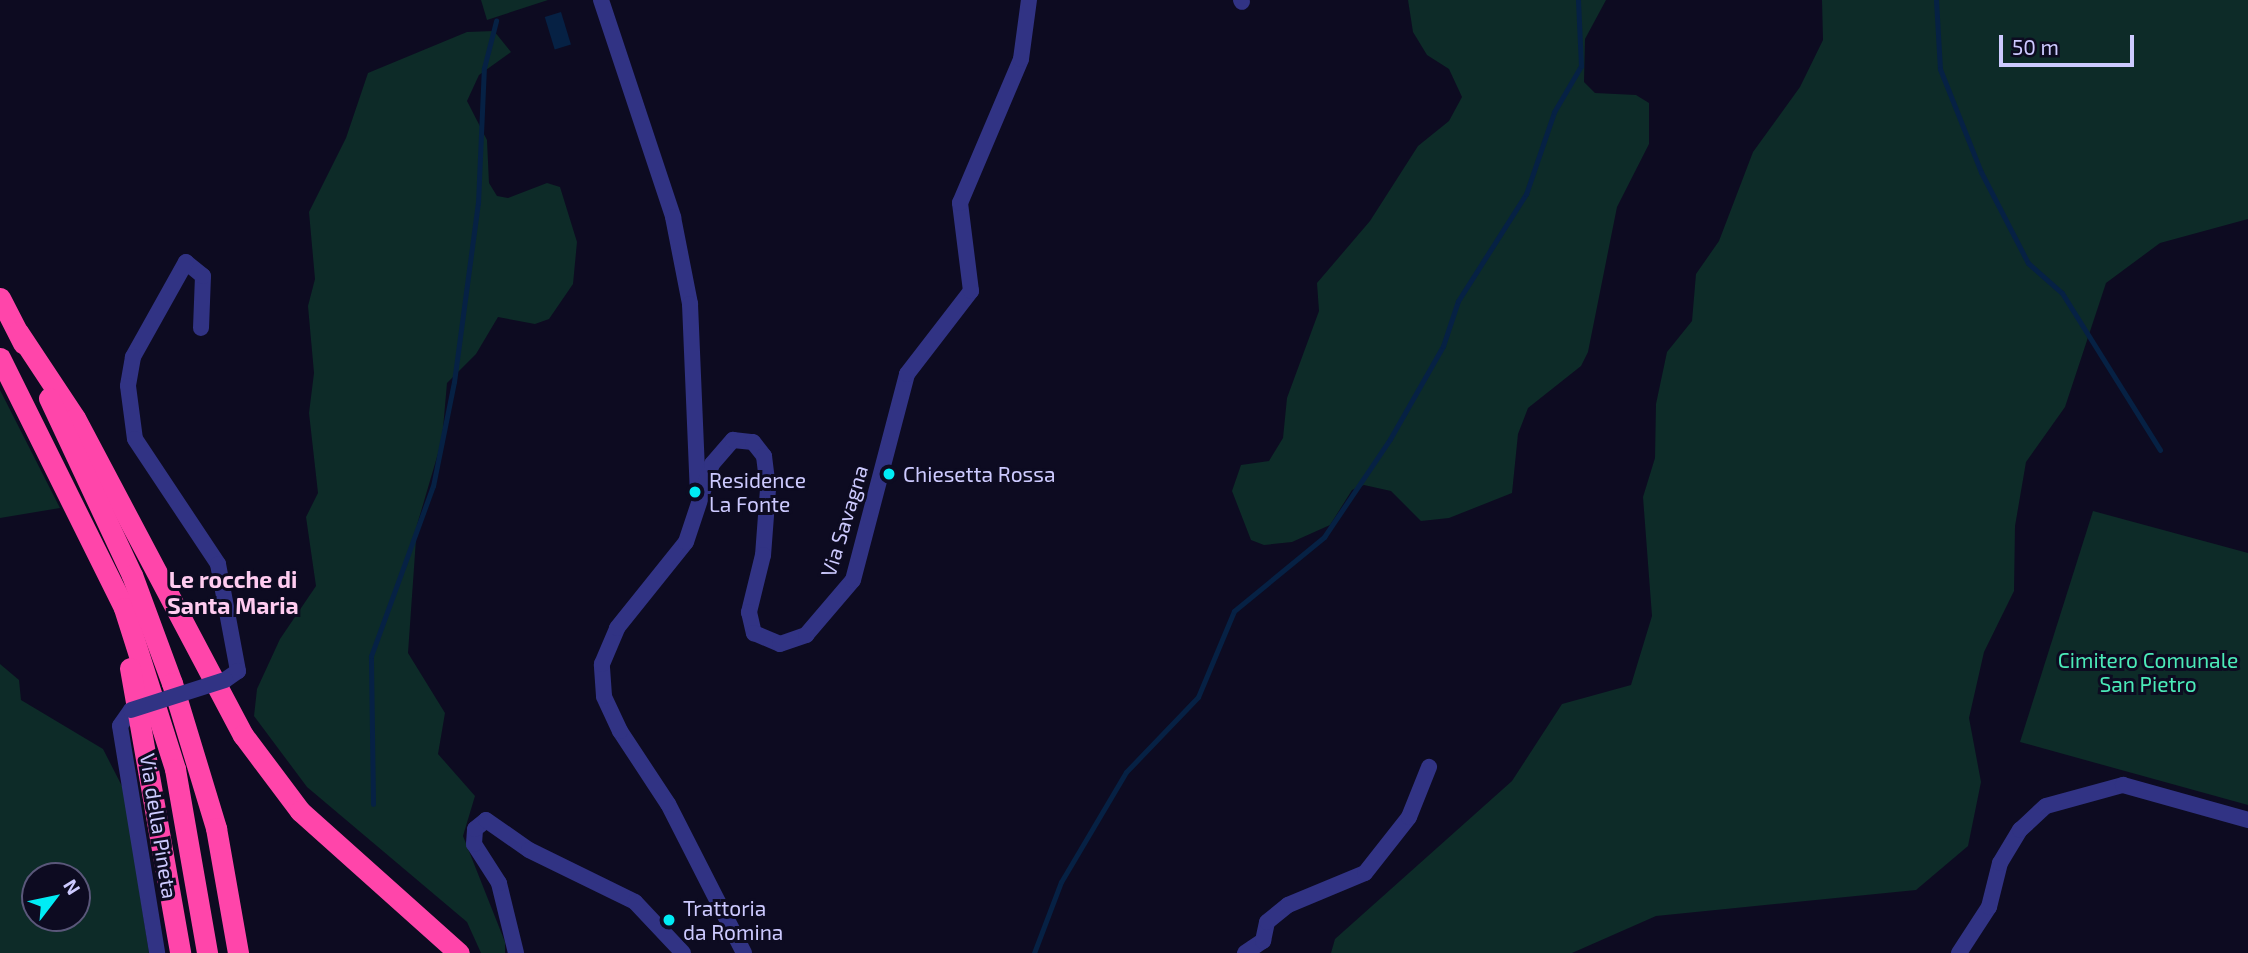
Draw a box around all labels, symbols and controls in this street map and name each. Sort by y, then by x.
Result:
scale bar [2003,21,2138,65]
text: 50 m [2012,34,2059,59]
place label: Chiesetta Rossa [903,461,1055,487]
street label: Via Savagna [815,462,873,580]
marker: Chiesetta Rossa [881,466,897,482]
place label: Residence La Fonte [709,467,806,517]
marker: Residence La Fonte [687,484,703,500]
district label: Le rocche di Santa Maria [167,565,299,619]
park label: Cimitero Comunale San Pietro [2058,647,2238,697]
street label: Via della Pineta [135,752,183,900]
north arrow [21,862,91,932]
text: N [59,875,86,899]
place label: Trattoria da Romina [683,895,783,945]
marker: Trattoria da Romina [661,912,677,928]

